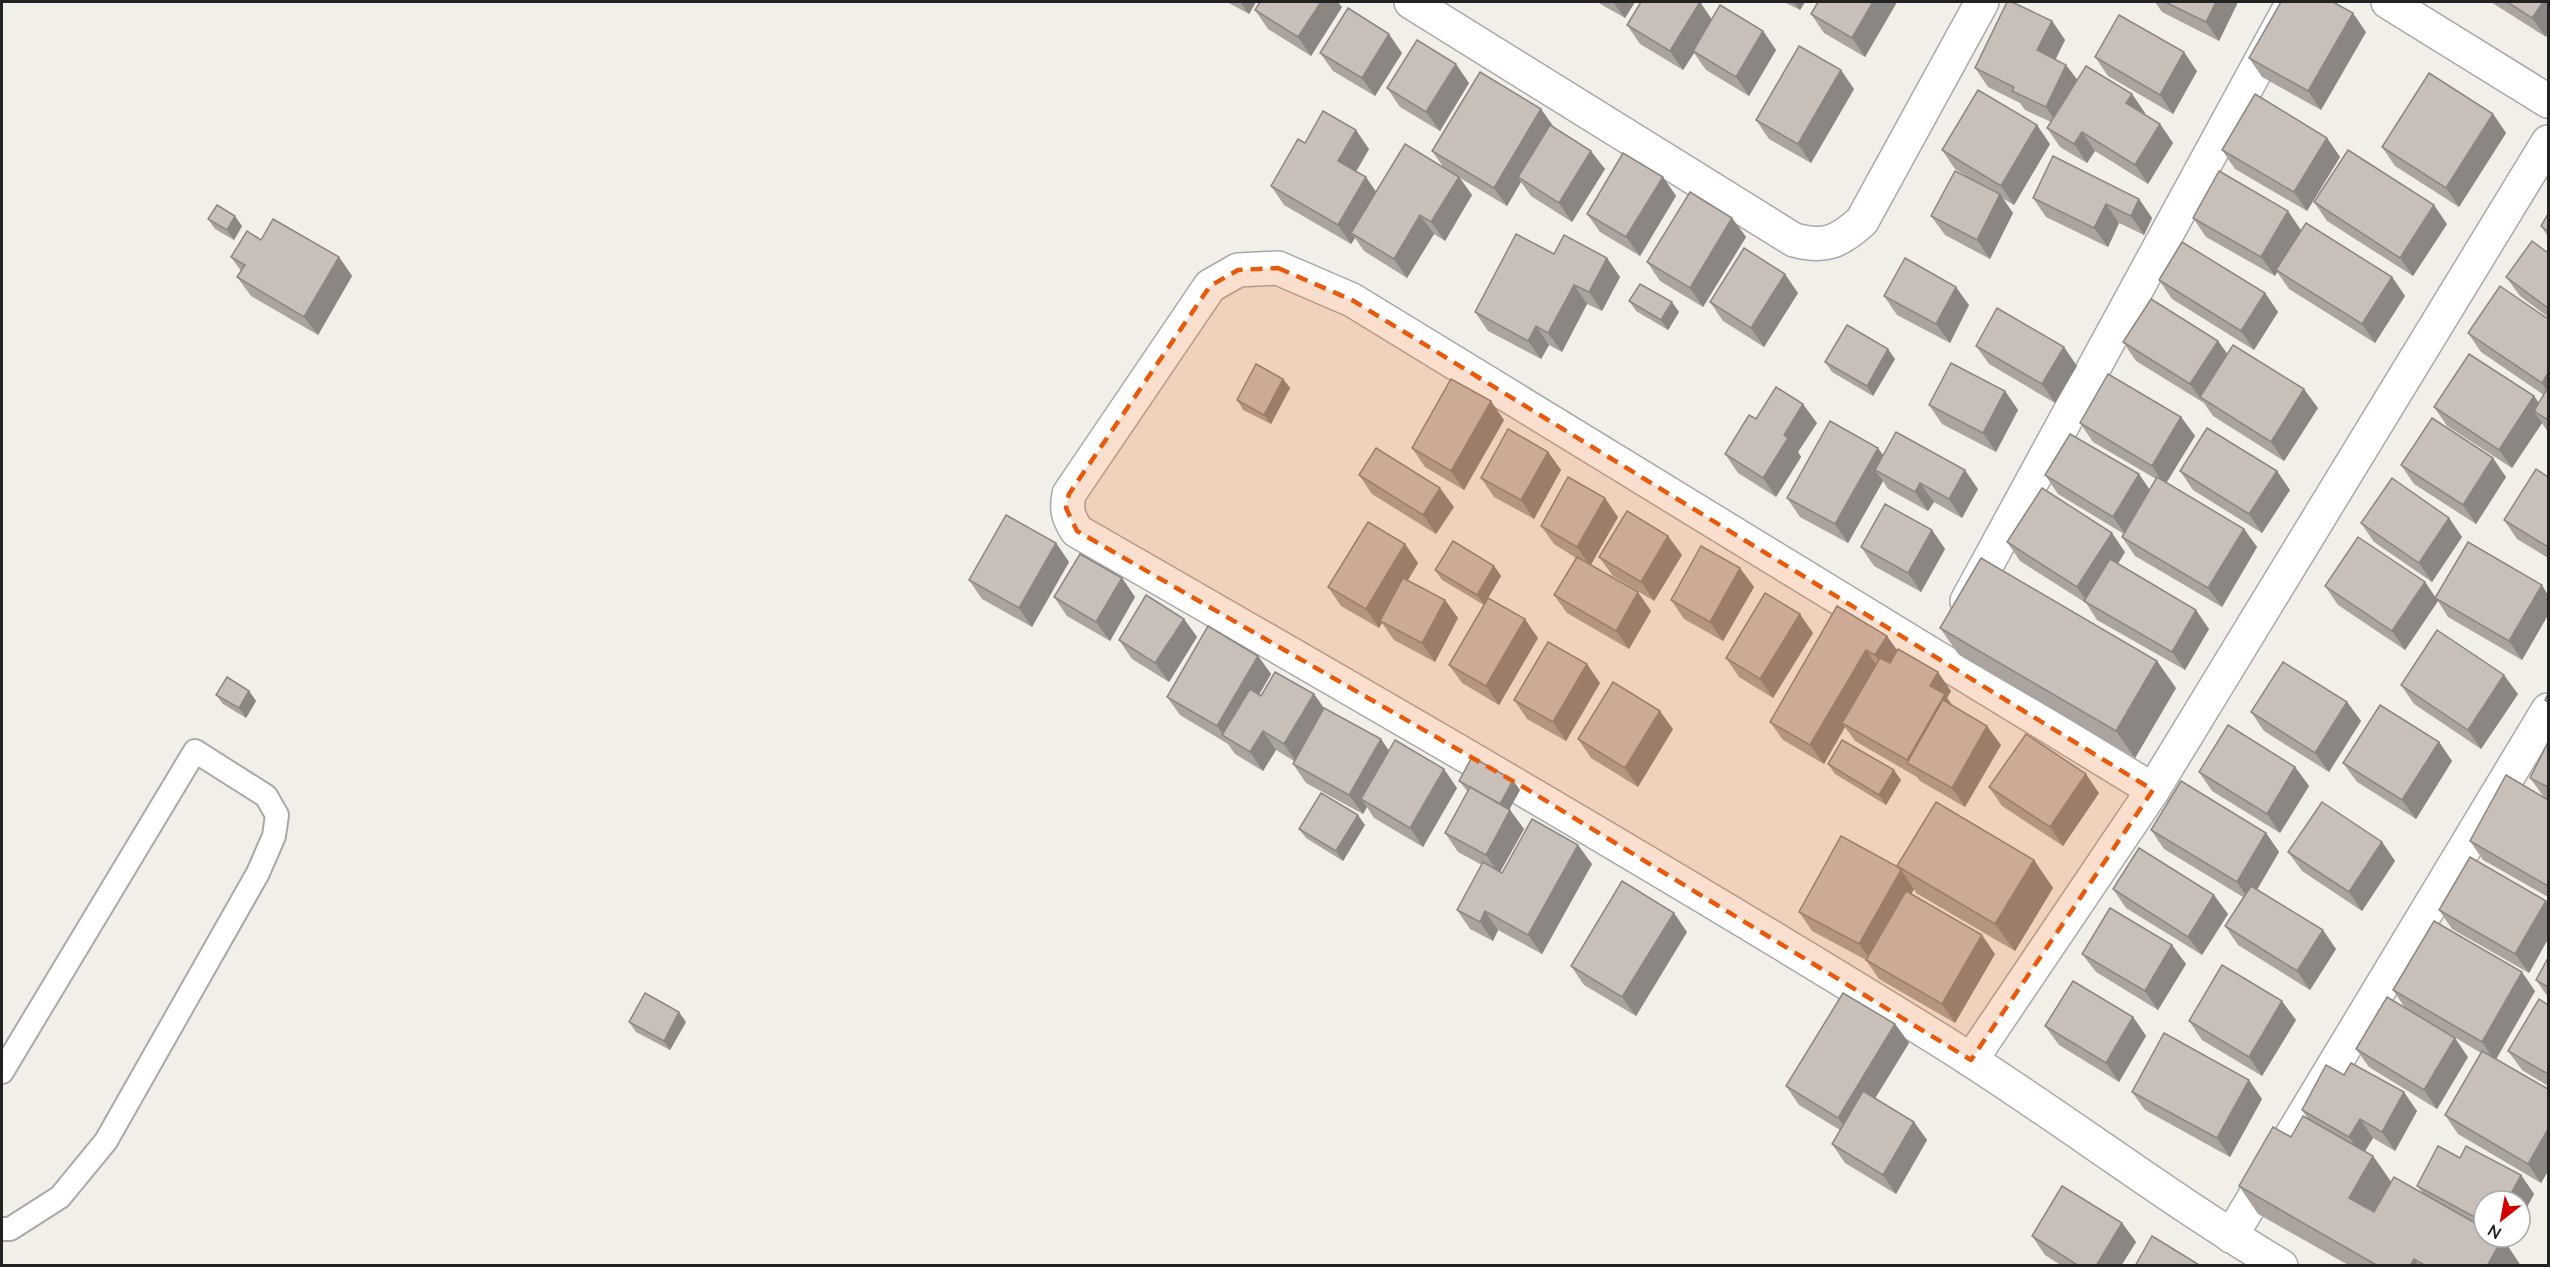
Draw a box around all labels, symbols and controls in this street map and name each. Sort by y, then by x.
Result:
north arrow [2472,1189,2532,1249]
text: N [2484,1221,2504,1244]

